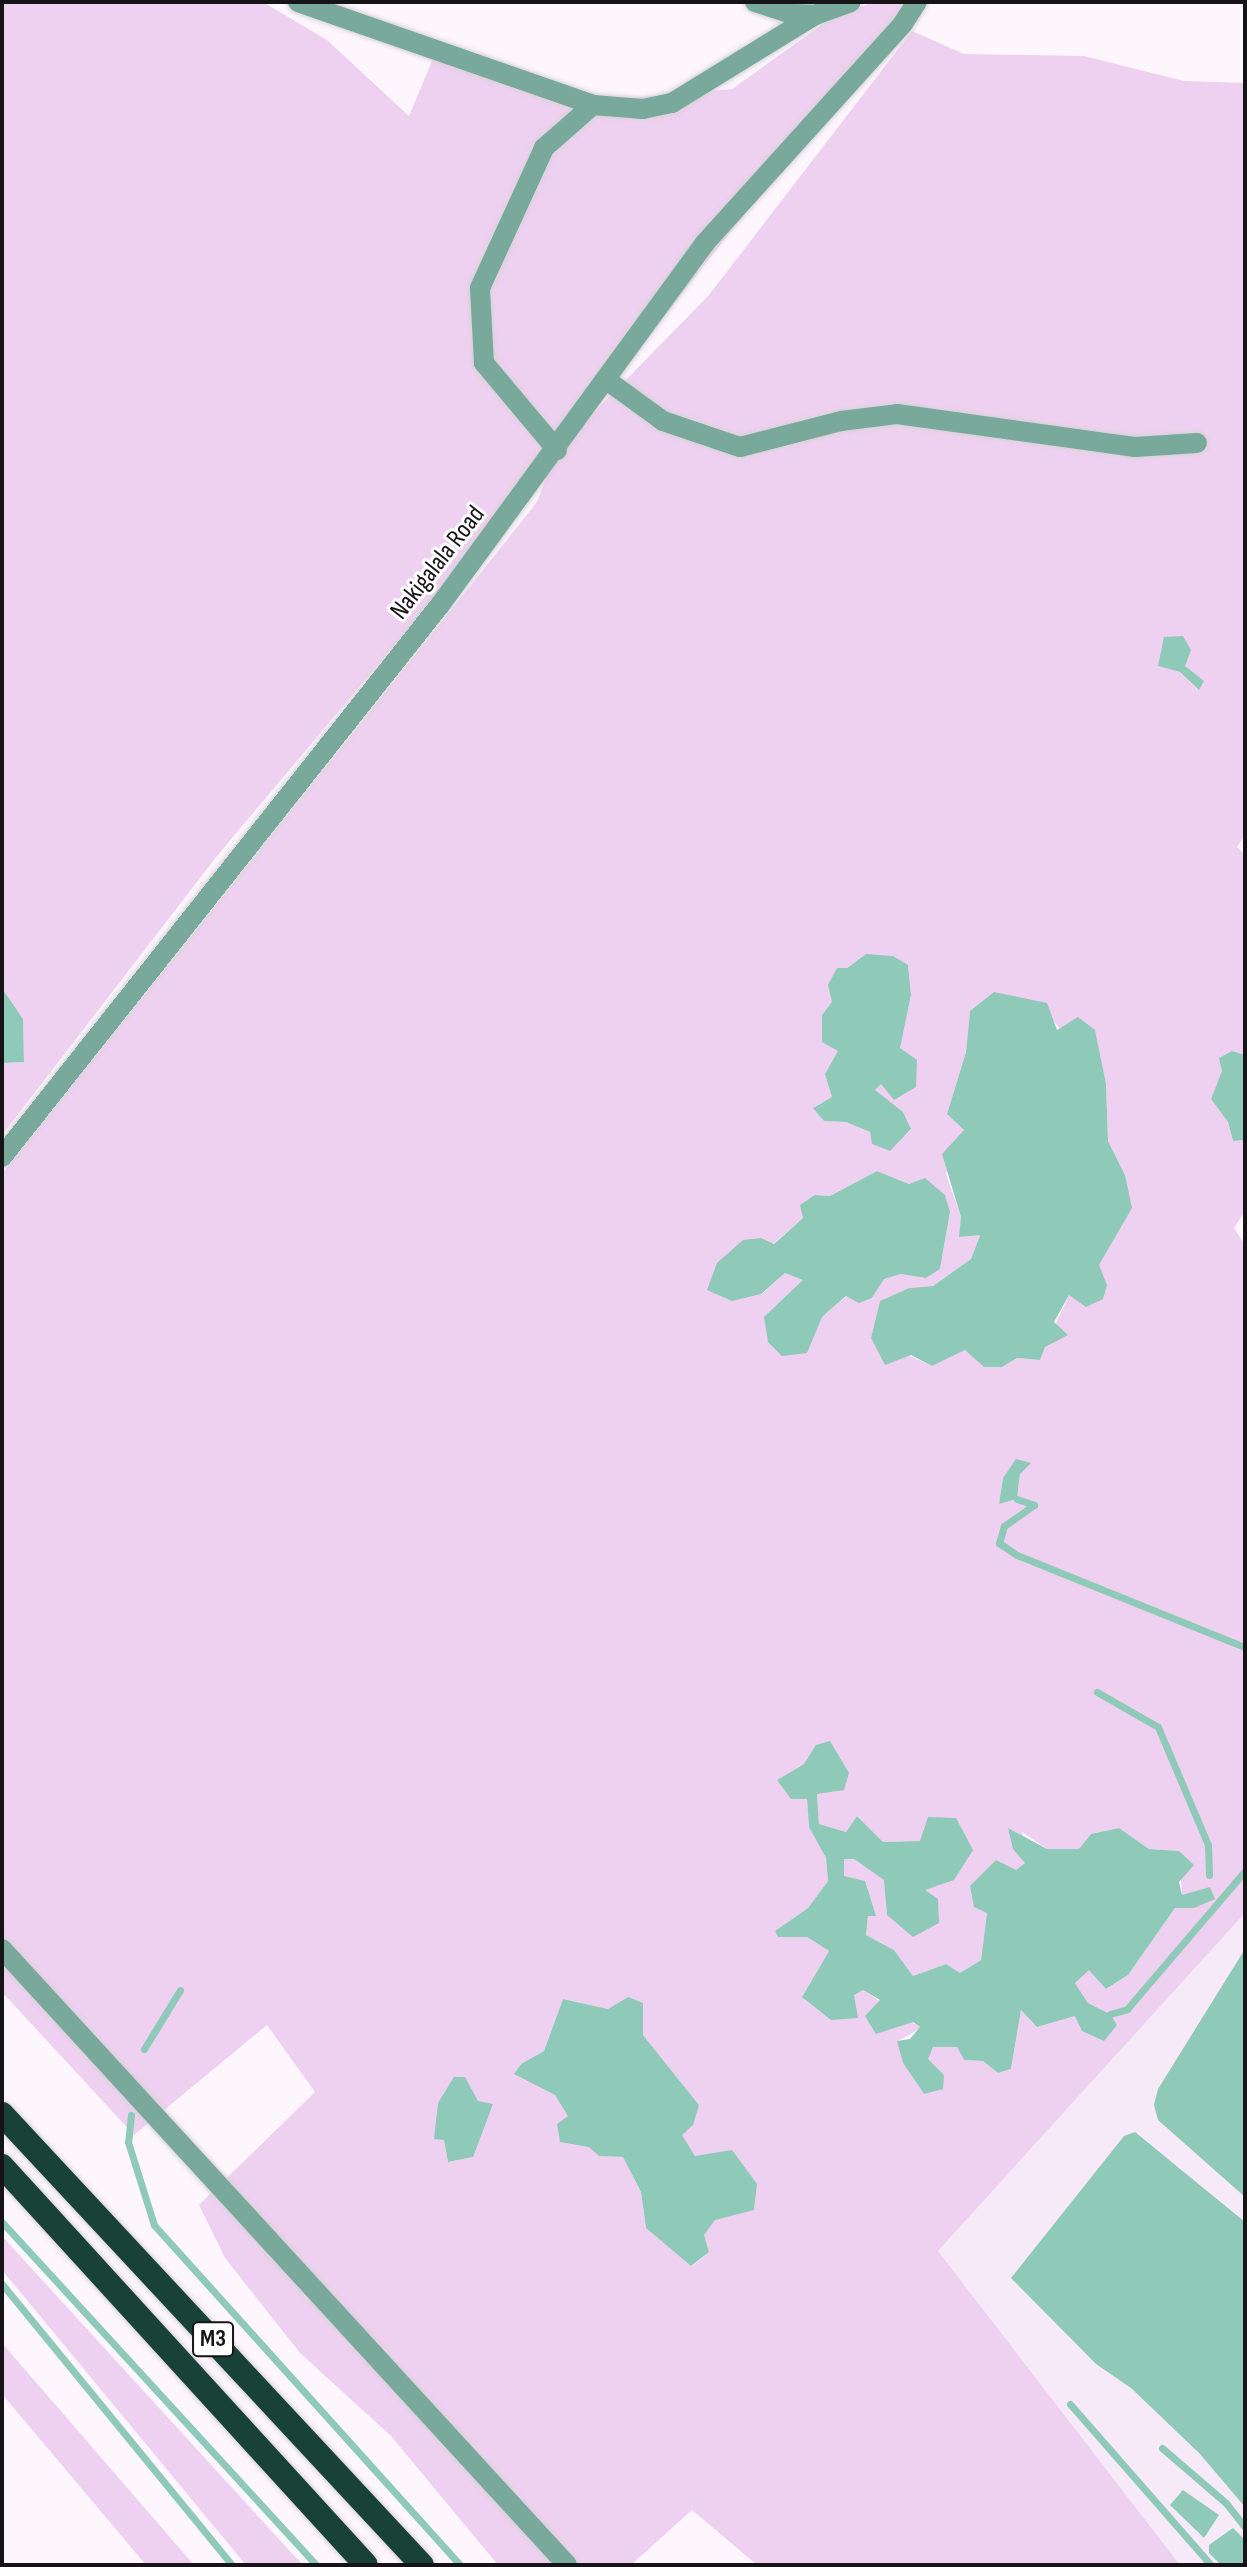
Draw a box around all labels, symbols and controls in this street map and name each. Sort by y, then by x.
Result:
street label: Nakigalala Road [384,500,492,626]
road number: M3 [191,2319,235,2359]

